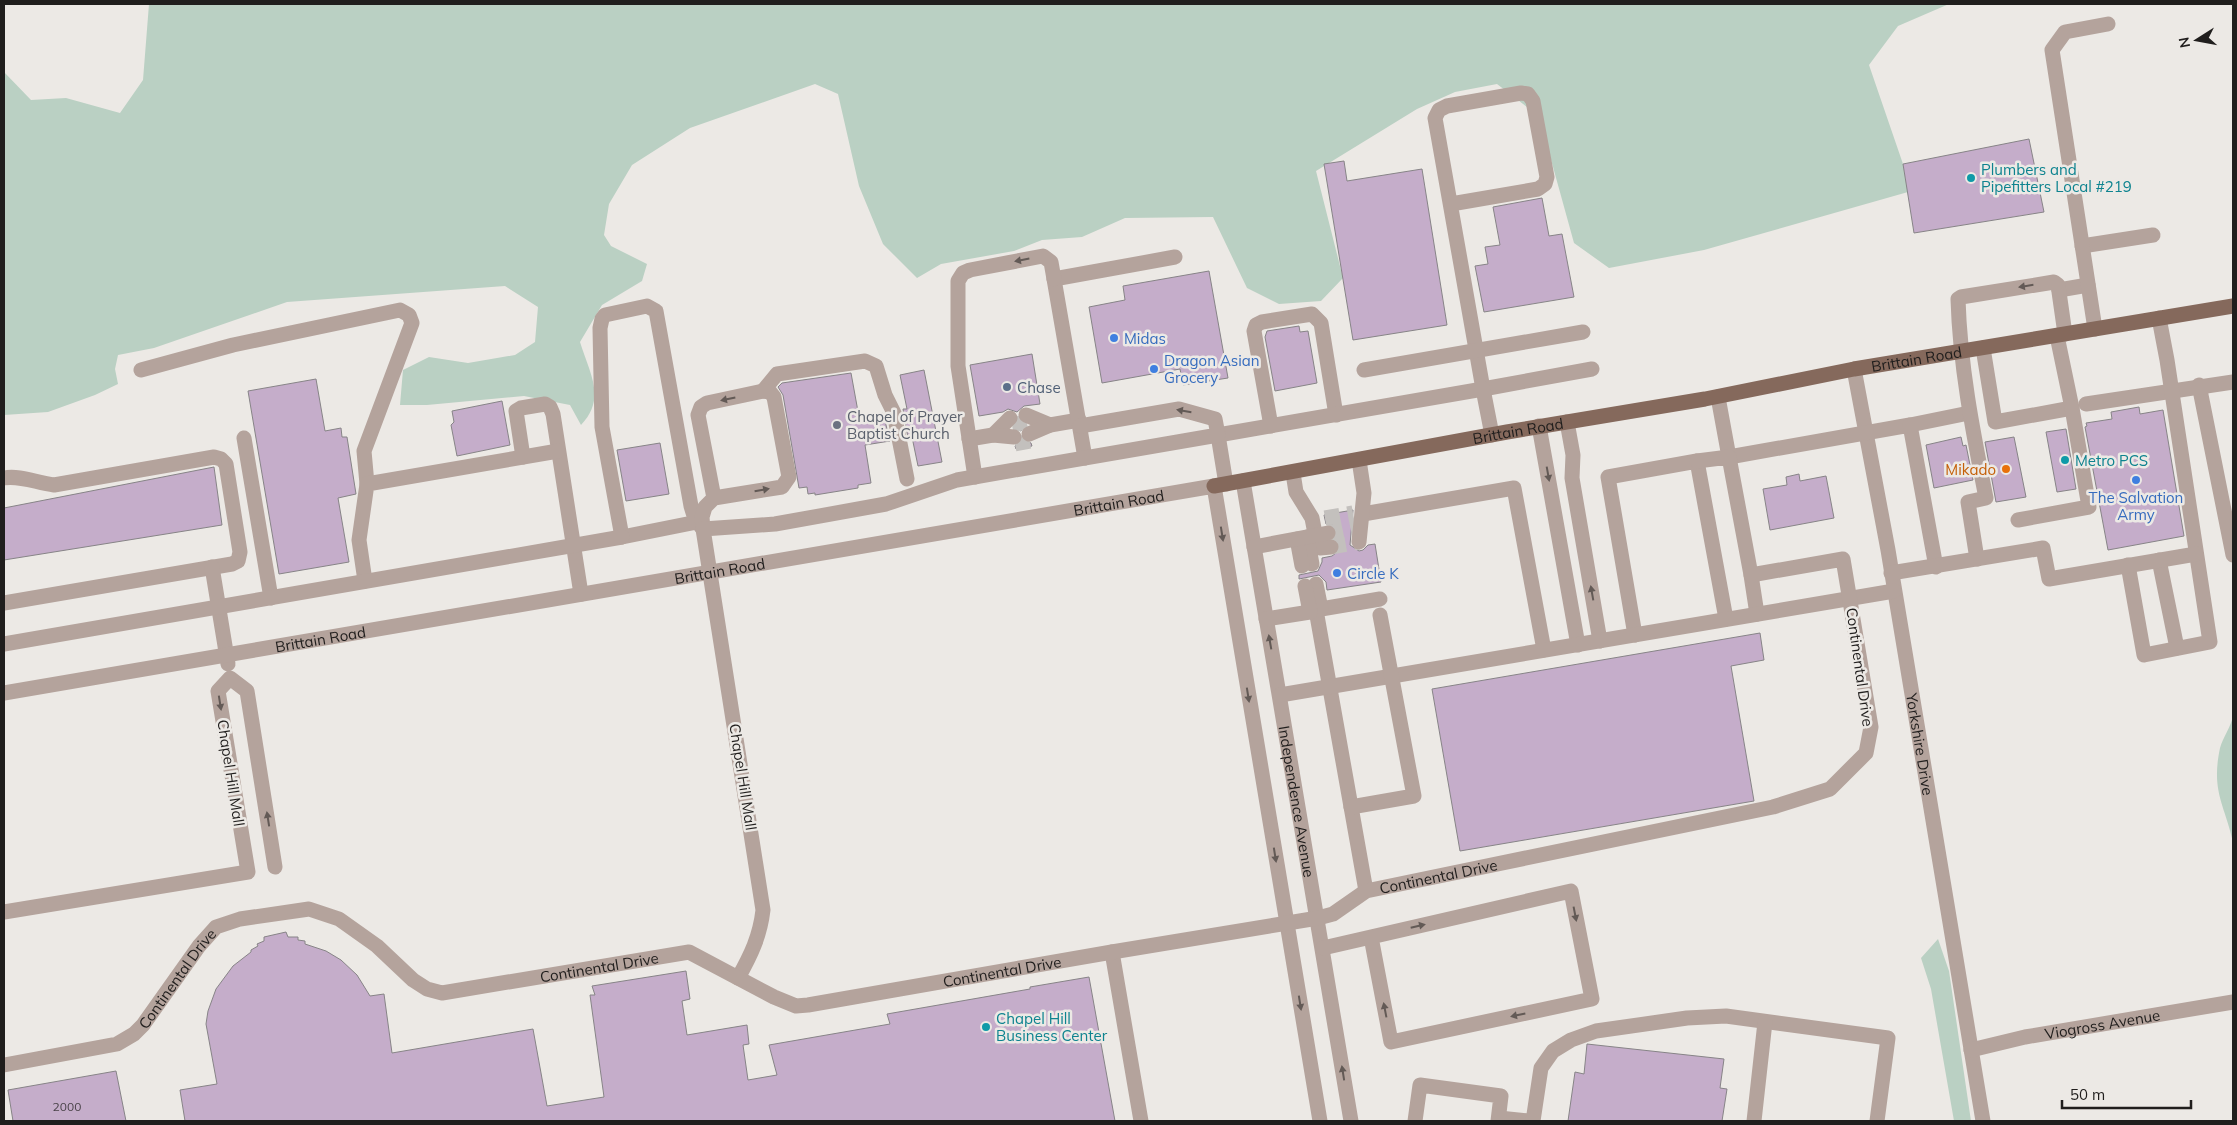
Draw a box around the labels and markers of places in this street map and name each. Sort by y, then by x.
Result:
place label: Plumbers and Pipefitters Local #219 [1981,160,2132,196]
marker: Plumbers and Pipefitters Local #219 [1965,172,1977,184]
place label: Midas [1124,329,1166,348]
marker: Midas [1108,332,1120,344]
place label: Dragon Asian Grocery [1164,351,1260,387]
marker: Dragon Asian Grocery [1148,363,1160,375]
place label: Chase [1017,378,1061,397]
marker: Chase [1001,381,1013,393]
place label: Chapel of Prayer Baptist Church [847,407,963,443]
marker: Chapel of Prayer Baptist Church [831,419,843,431]
place label: Metro PCS [2075,451,2148,470]
marker: Metro PCS [2059,454,2071,466]
place label: Mikado [1945,460,1996,479]
marker: Mikado [2000,463,2012,475]
marker: The Salvation Army [2130,474,2142,486]
place label: The Salvation Army [2089,488,2183,524]
place label: Circle K [1347,564,1399,583]
marker: Circle K [1331,567,1343,579]
place label: Chapel Hill Business Center [996,1009,1108,1045]
marker: Chapel Hill Business Center [980,1021,992,1033]

